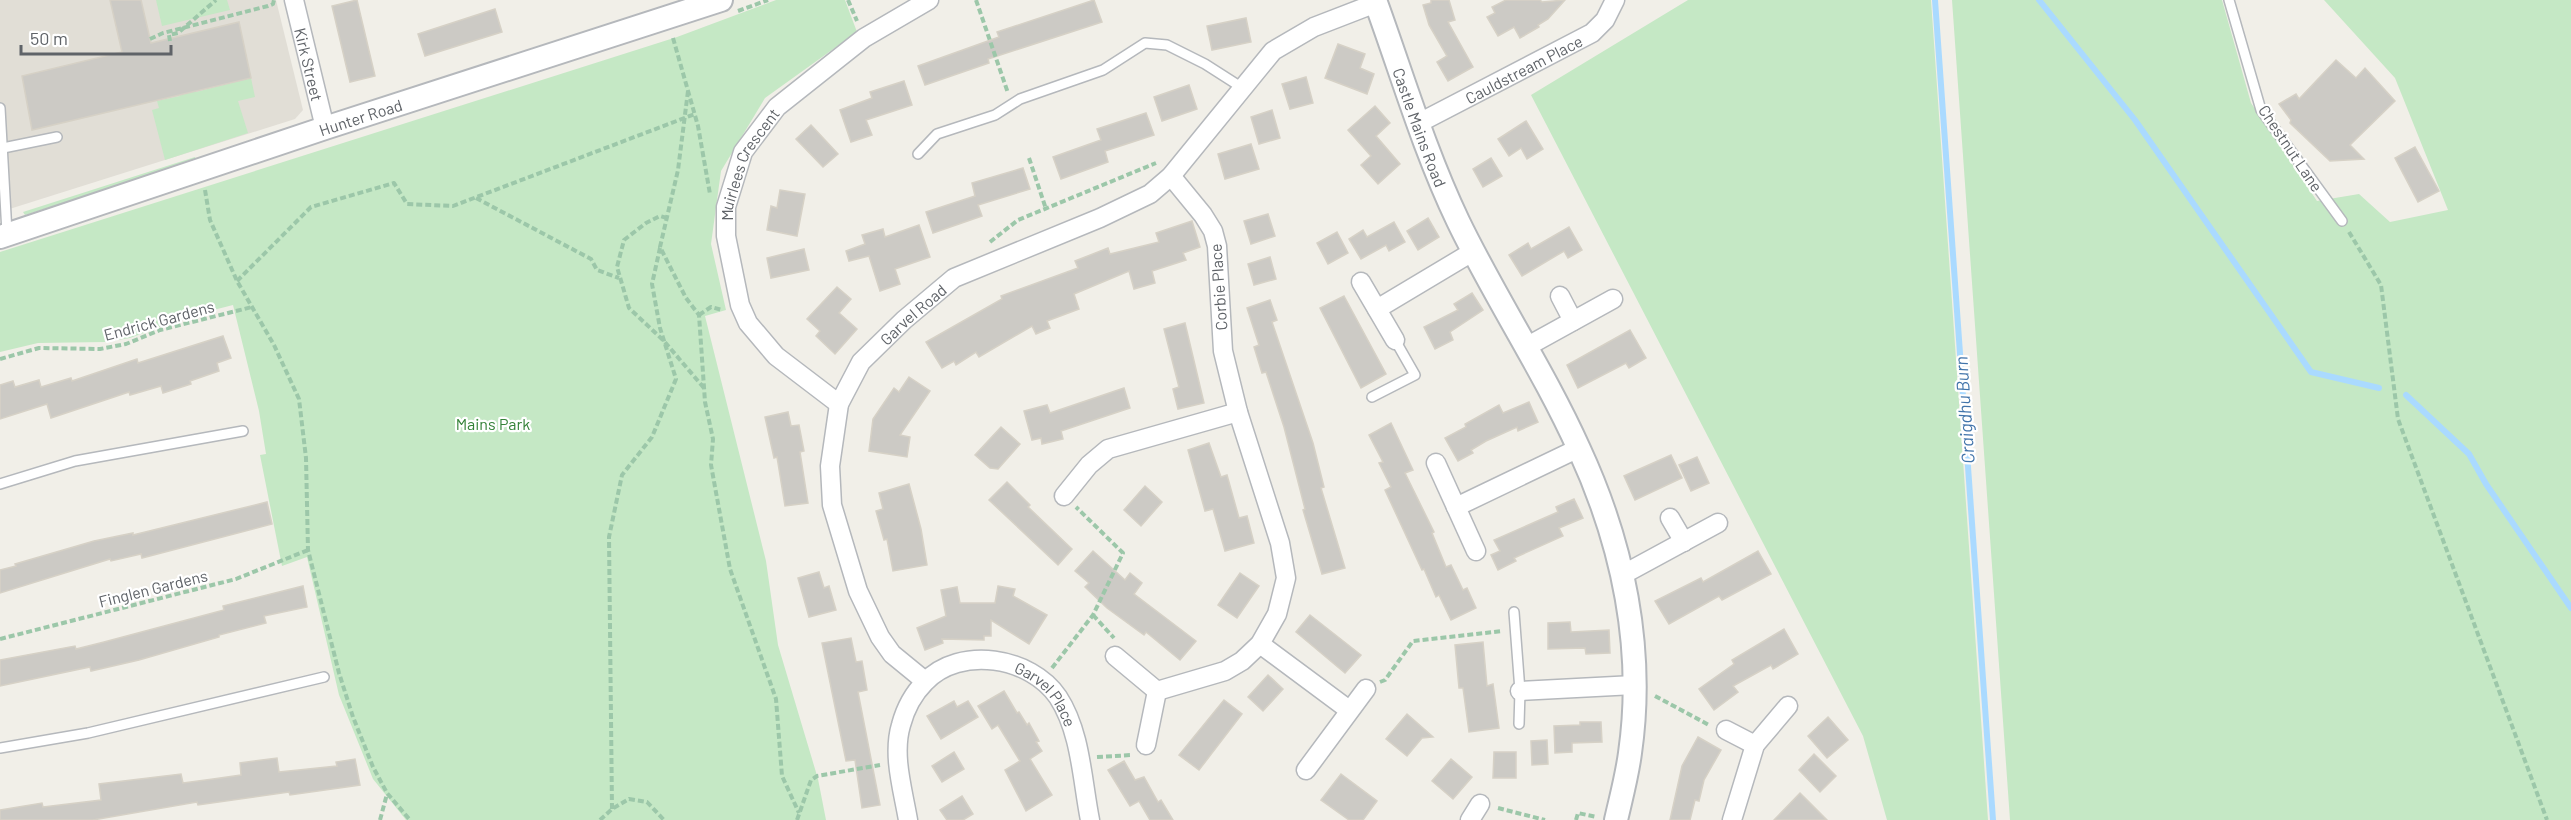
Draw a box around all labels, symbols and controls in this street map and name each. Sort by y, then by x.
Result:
scale bar [21,18,171,56]
street label: Kirk Street [292,26,328,103]
text: 50 m [30,27,68,49]
street label: Cauldstream Place [1462,30,1585,107]
street label: Castle Mains Road [1390,65,1451,190]
street label: Hunter Road [316,94,404,139]
street label: Chestnut Lane [2255,101,2327,195]
street label: Muirlees Crescent [716,104,783,221]
street label: Corbie Place [1205,243,1231,331]
street label: Garvel Road [875,279,950,348]
street label: Endrick Gardens [102,296,216,344]
water label: Craigdhu Burn [1949,356,1979,464]
park label: Mains Park [456,414,530,433]
street label: Finglen Gardens [97,565,209,611]
street label: Garvel Place [1012,657,1081,729]

